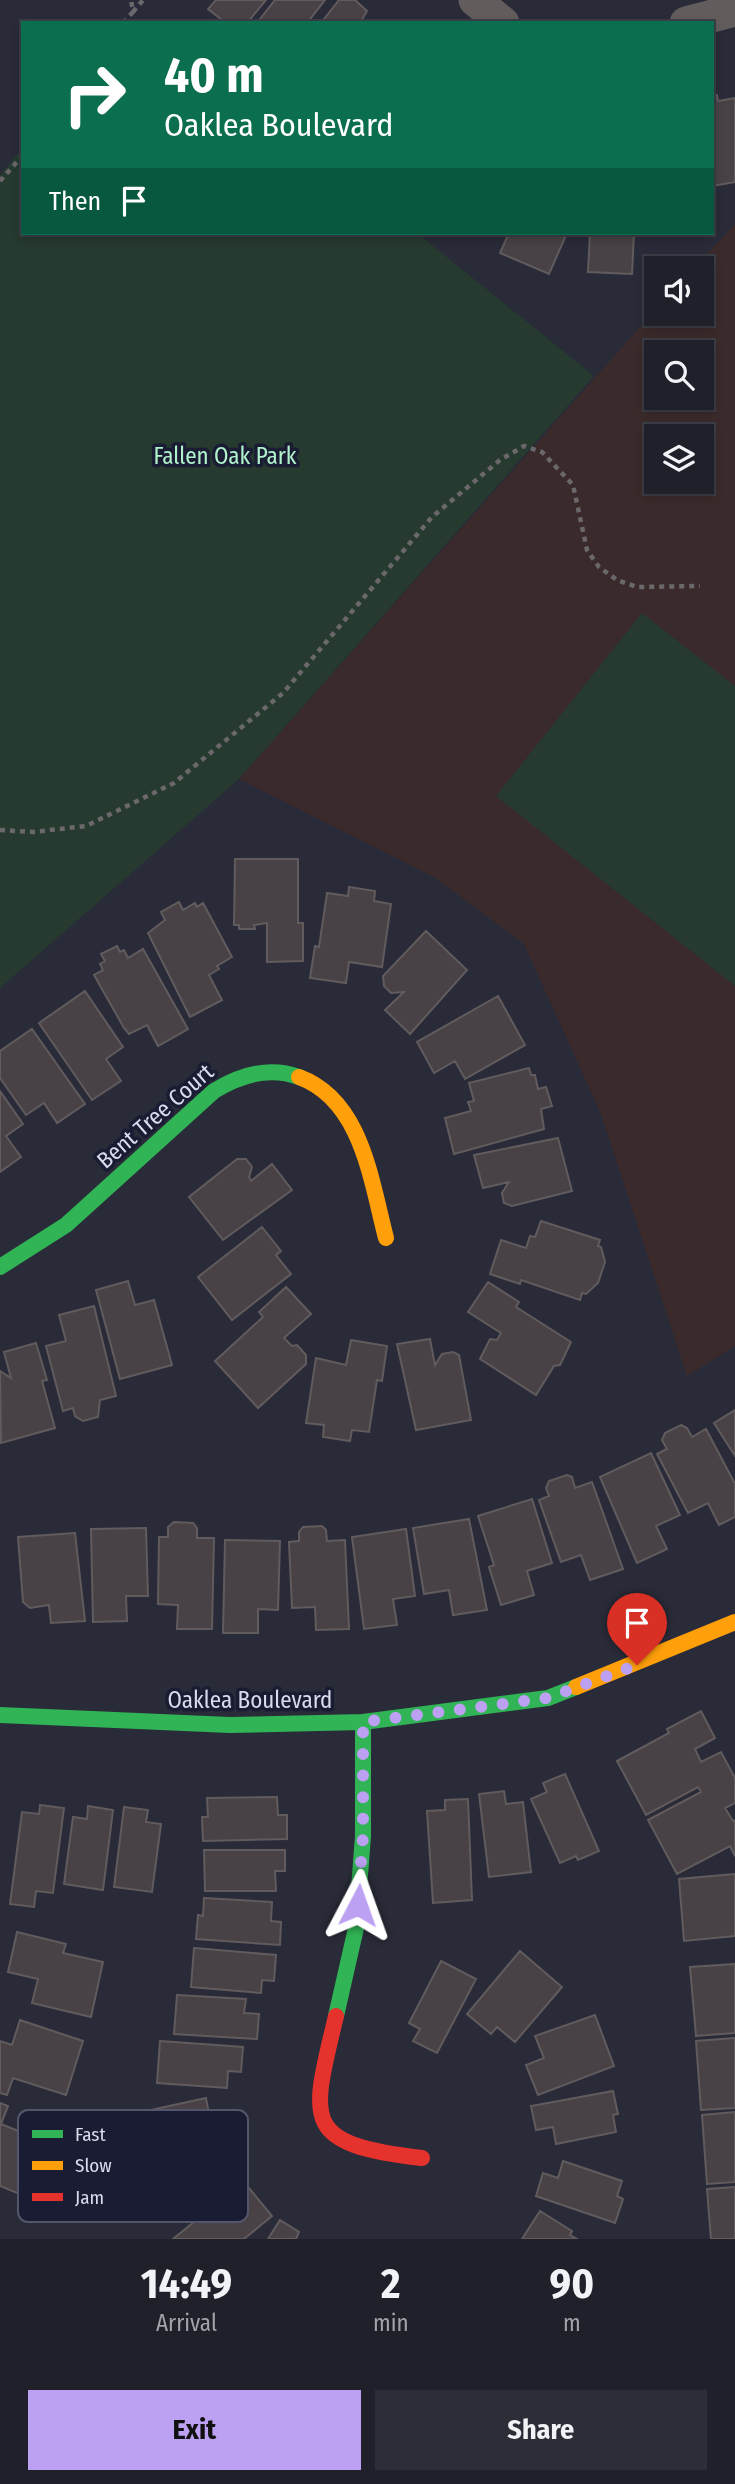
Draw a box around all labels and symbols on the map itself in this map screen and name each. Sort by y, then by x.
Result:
park label: Fallen Oak Park [153,442,297,470]
street label: Bent Tree Court [91,1057,219,1174]
pin [607,1593,667,1665]
street label: Oaklea Boulevard [168,1686,332,1714]
position arrow [321,1868,395,1942]
legend [18,2110,248,2222]
text: Fast [75,2123,106,2146]
text: Slow [75,2154,112,2177]
text: Jam [75,2186,104,2209]

